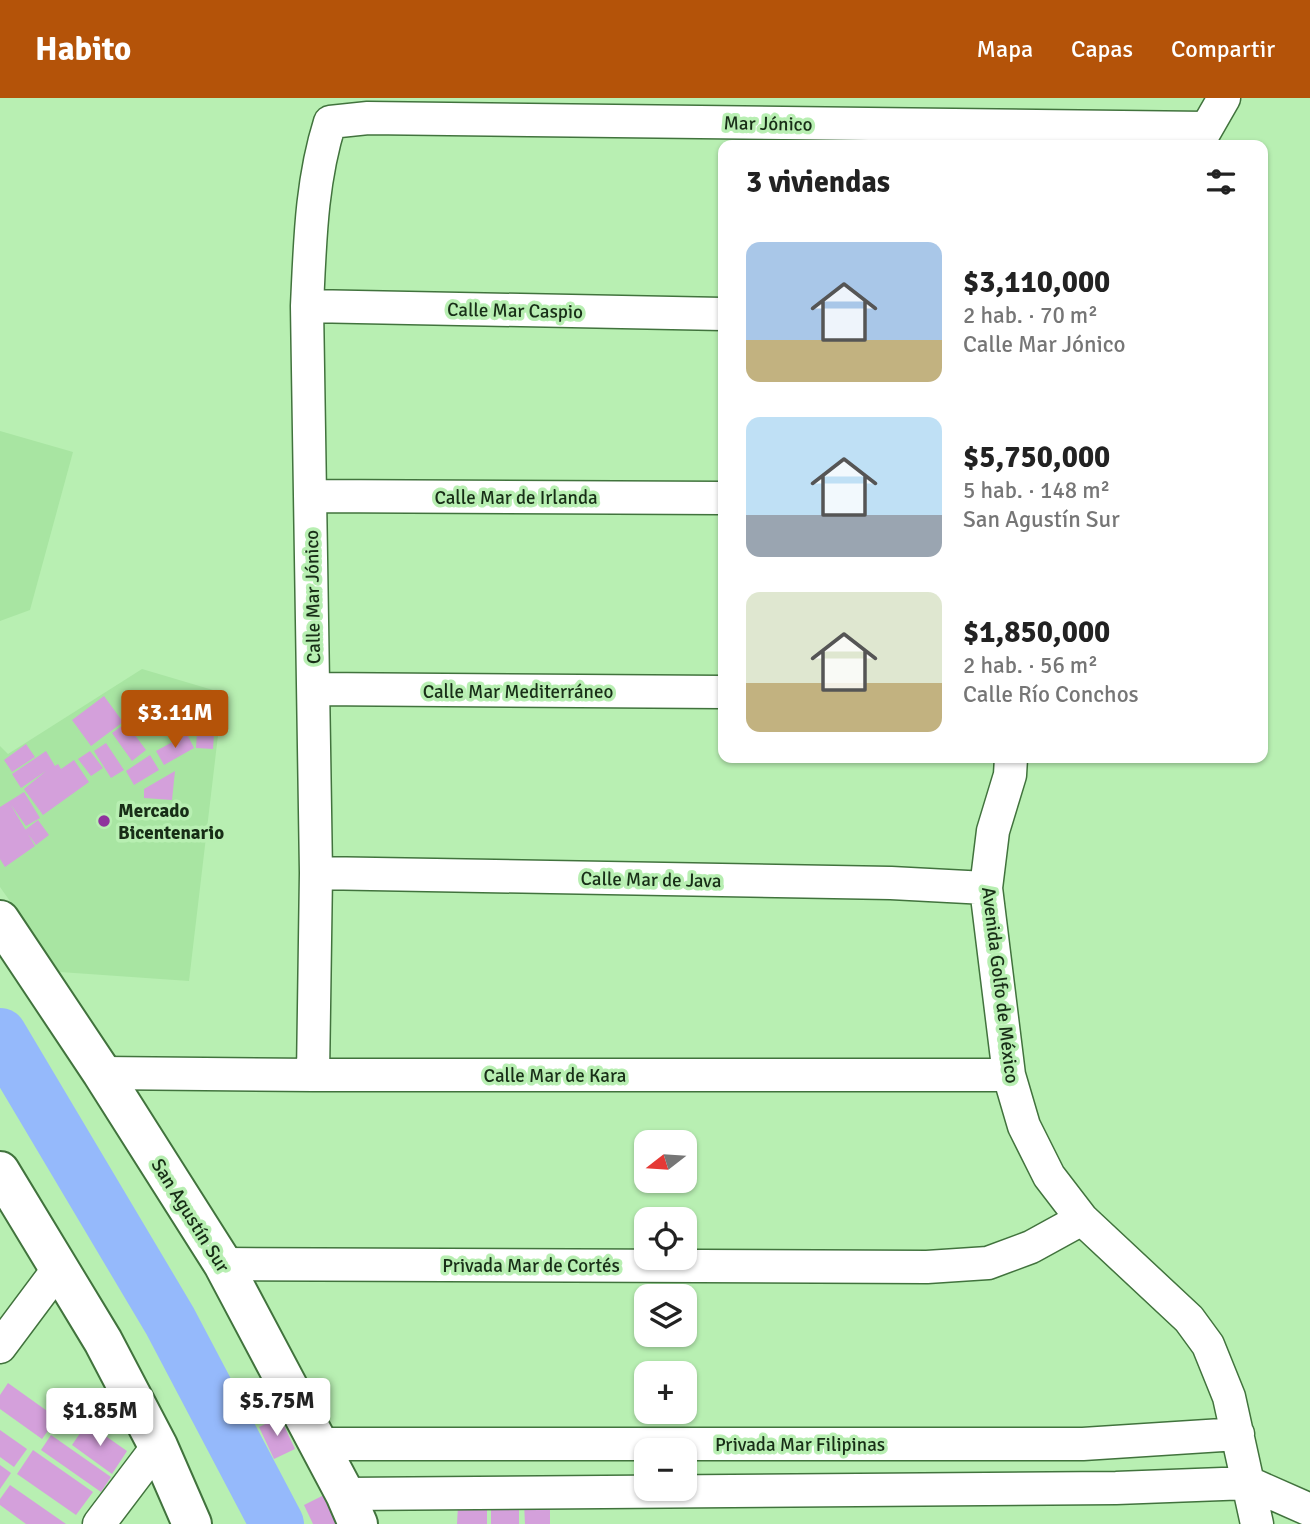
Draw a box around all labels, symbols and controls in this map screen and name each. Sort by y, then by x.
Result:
text: Habito [35,29,131,70]
text: Mapa [977,34,1033,64]
text: Capas [1071,34,1133,64]
text: Compartir [1171,34,1275,64]
street label: Mar Jónico [723,111,813,137]
icon: filters [1202,163,1240,201]
text: 3 viviendas [746,164,890,201]
text: $3,110,000 [963,264,1110,301]
icon: home [802,270,886,354]
street label: Calle Mar Caspio [447,298,583,324]
text: 2 hab. · 70 m² [963,301,1098,330]
text: Calle Mar Jónico [963,330,1125,359]
text: $5,750,000 [963,439,1110,476]
icon: home [802,445,886,529]
text: 5 hab. · 148 m² [963,476,1110,505]
street label: Calle Mar de Irlanda [434,486,598,510]
text: San Agustín Sur [963,505,1120,534]
street label: Calle Mar Jónico [300,530,326,664]
text: $1,850,000 [963,614,1110,651]
icon: home [802,620,886,704]
text: 2 hab. · 56 m² [963,651,1098,680]
street label: Calle Mar Mediterráneo [423,680,613,704]
text: Calle Río Conchos [963,680,1139,709]
pin: $3.11M [118,690,232,750]
text: $3.11M [137,698,213,727]
place label: Mercado Bicentenario [118,799,224,845]
marker: Mercado Bicentenario [96,813,112,829]
street label: Calle Mar de Java [580,867,722,893]
street label: Avenida Golfo de México [976,886,1024,1085]
street label: Calle Mar de Kara [484,1064,626,1088]
north arrow [634,1130,696,1194]
map controls [634,1130,697,1501]
street label: San Agustín Sur [146,1154,235,1277]
button: locate [634,1207,697,1270]
street label: Privada Mar de Cortés [442,1254,620,1278]
button: layers [634,1284,697,1347]
button: + [634,1361,697,1424]
pin: $5.75M [220,1378,334,1438]
text: $5.75M [239,1386,315,1415]
pin: $1.85M [43,1388,157,1448]
text: $1.85M [62,1396,138,1425]
street label: Privada Mar Filipinas [715,1433,885,1457]
button: − [634,1438,697,1501]

